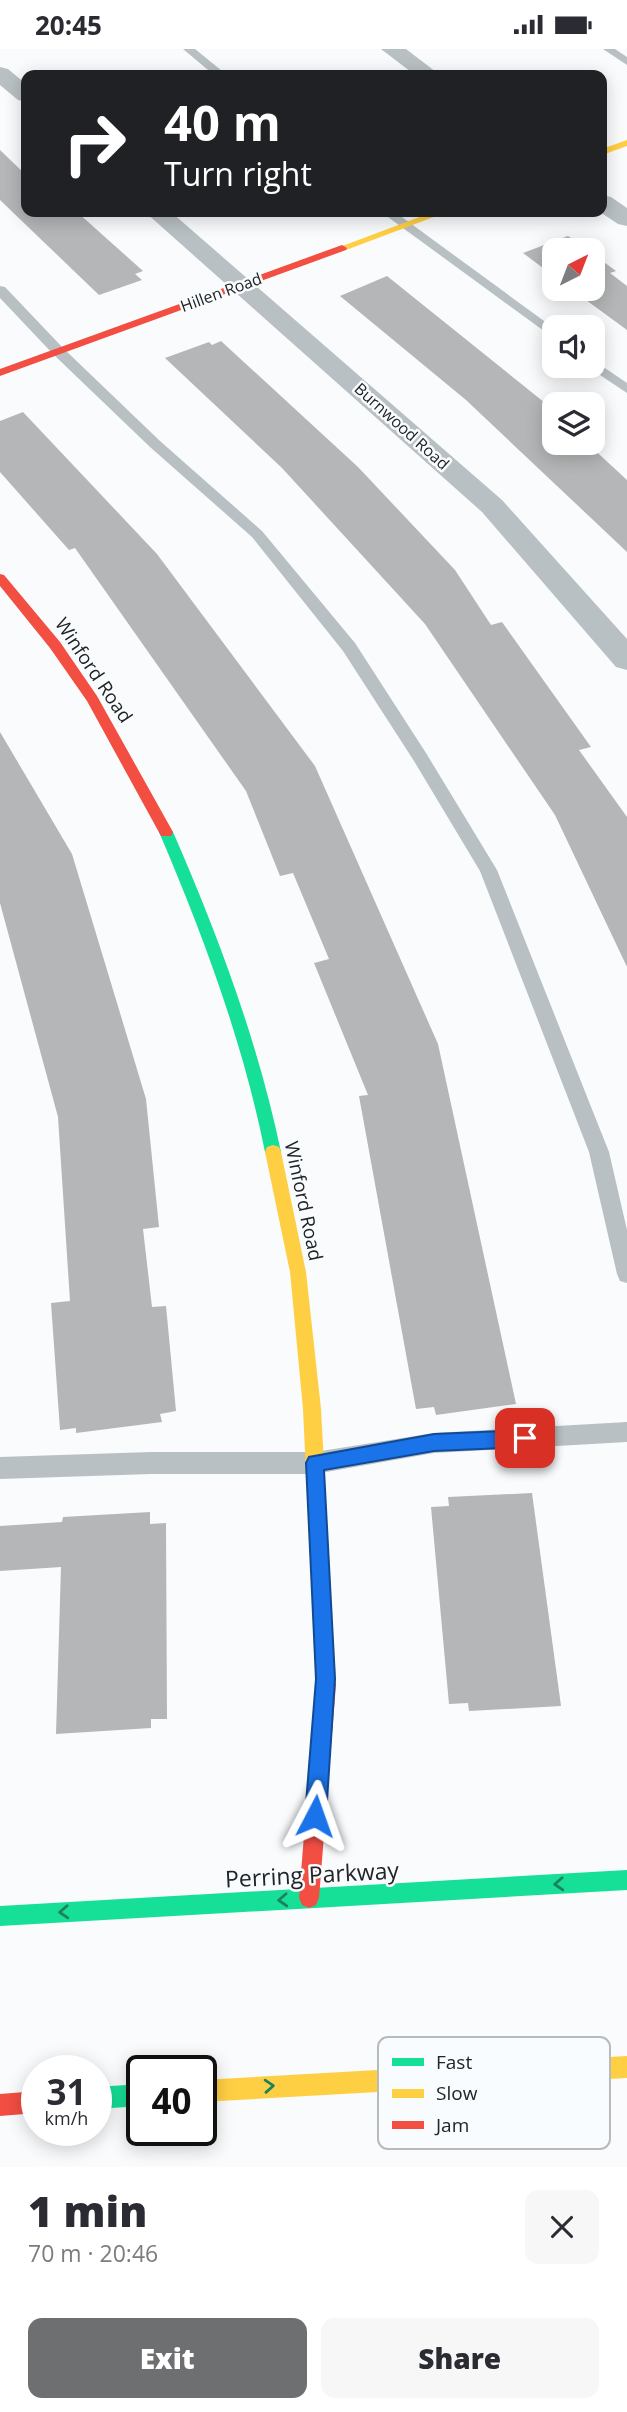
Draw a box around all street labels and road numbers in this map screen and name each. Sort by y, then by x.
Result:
street label: Hillen Road [177,267,265,317]
street label: Burnwood Road [350,378,454,474]
street label: Winford Road [49,612,139,728]
street label: Winford Road [279,1139,329,1263]
street label: Perring Parkway [224,1853,400,1895]

